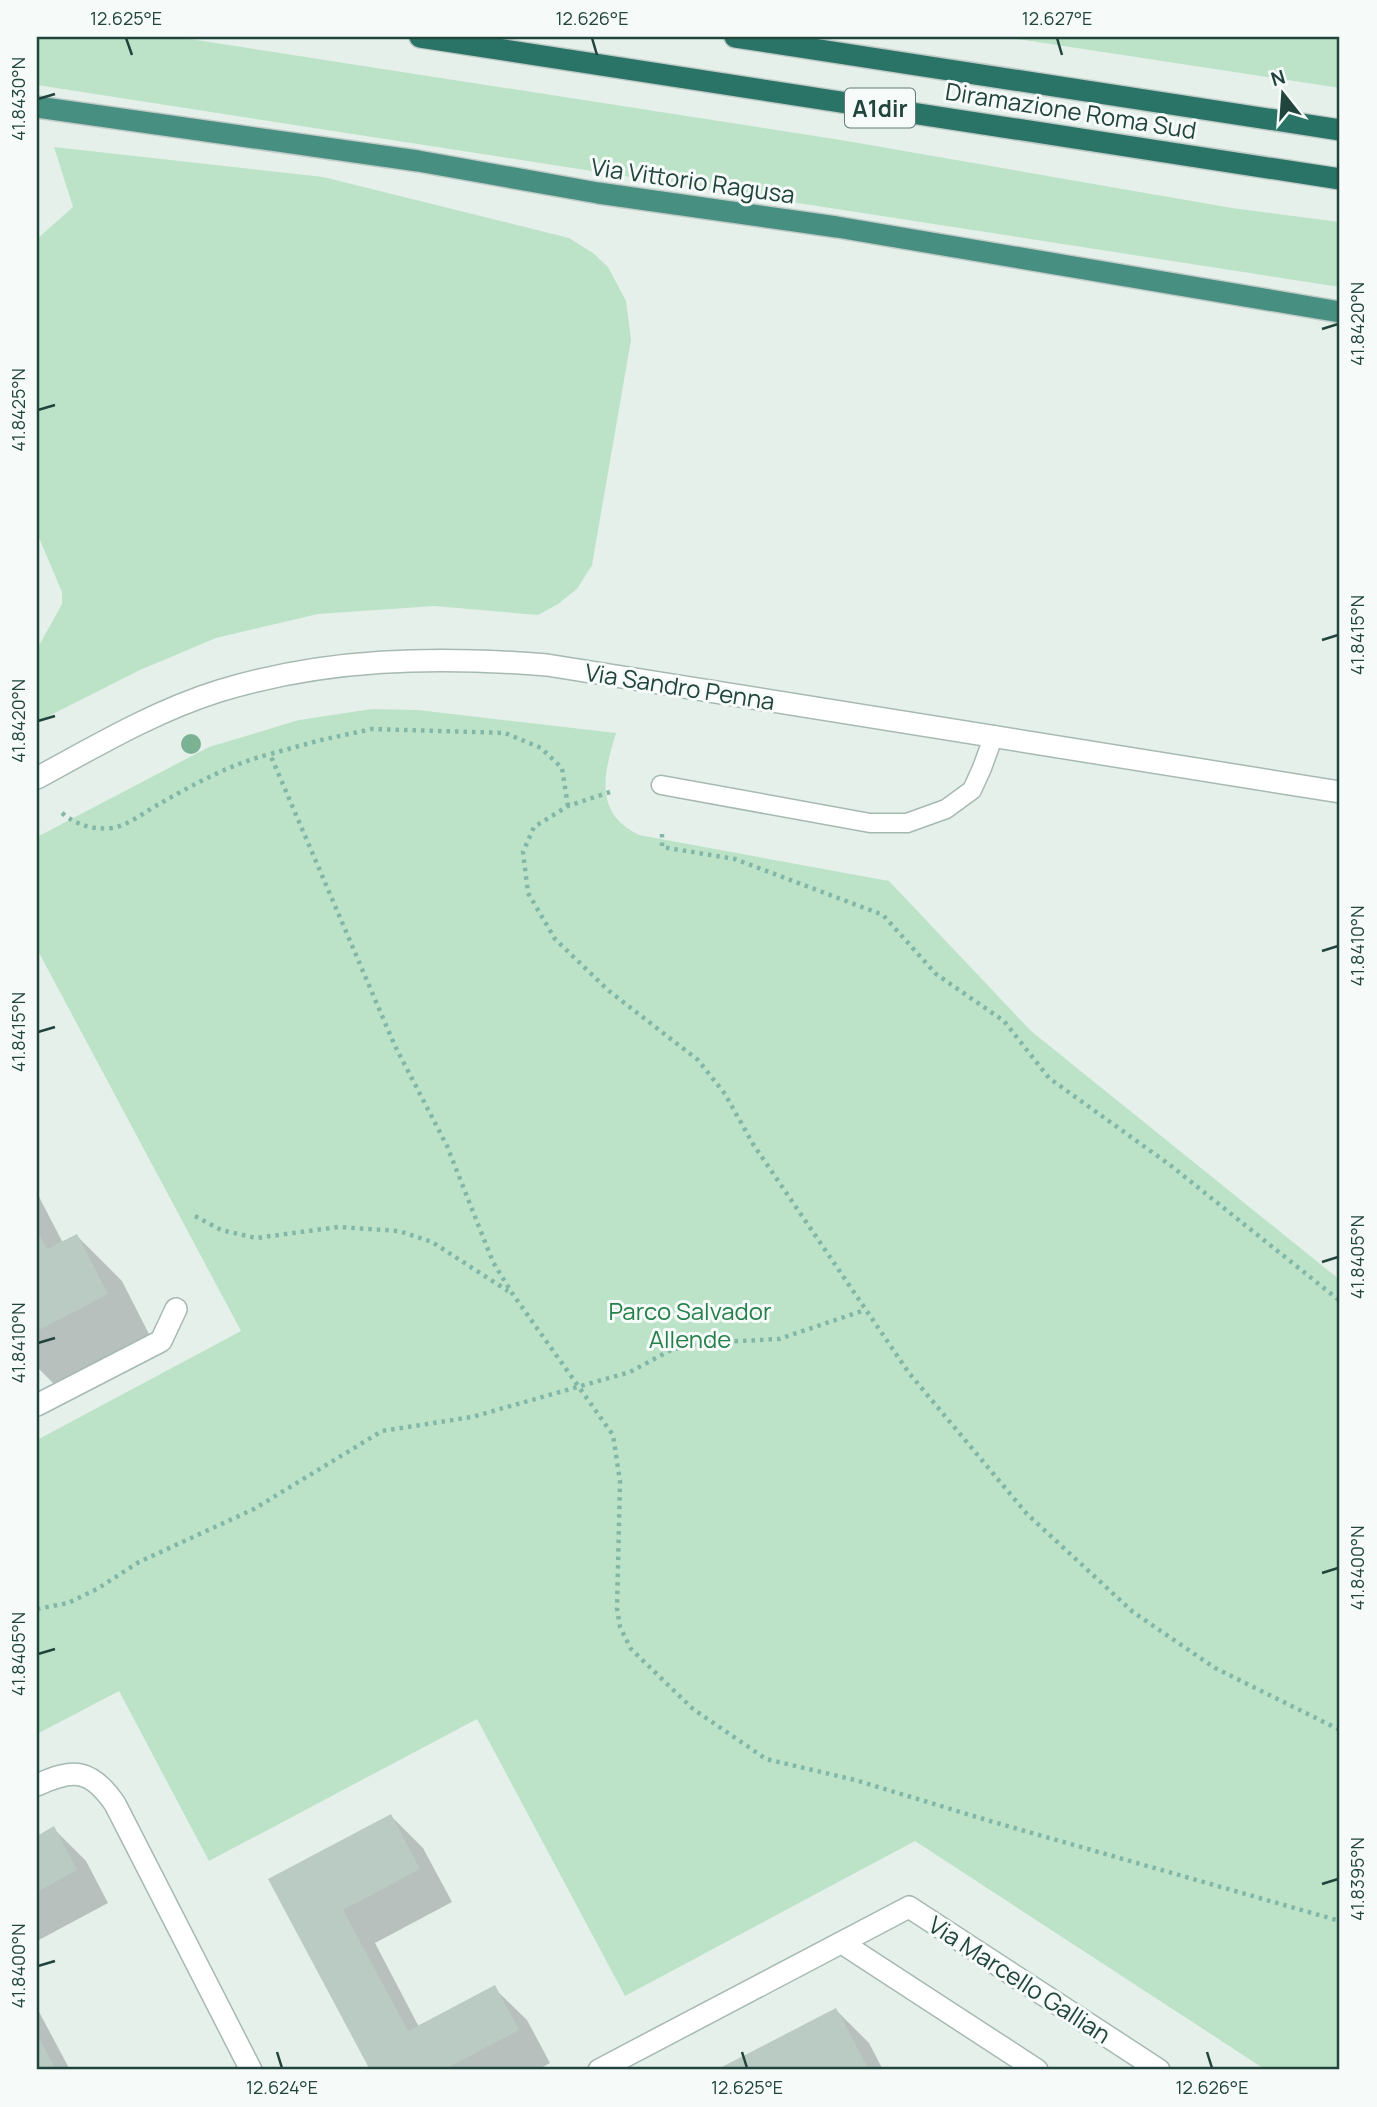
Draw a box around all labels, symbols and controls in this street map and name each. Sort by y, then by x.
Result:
text: 12.625°E [90,6,162,30]
text: 12.626°E [556,6,628,30]
text: 12.627°E [1022,6,1092,30]
text: 41.8430°N [6,57,30,141]
north arrow [1248,60,1318,130]
text: N [1268,63,1288,92]
street label: Diramazione Roma Sud [943,74,1199,146]
road number: A1dir [845,88,915,128]
street label: Via Vittorio Ragusa [589,149,797,211]
text: 41.8420°N [1345,282,1369,366]
text: 41.8425°N [6,368,30,452]
text: 41.8415°N [1345,595,1369,675]
street label: Via Sandro Penna [583,655,777,717]
text: 41.8420°N [6,679,30,763]
text: 41.8410°N [1345,906,1369,986]
text: 41.8415°N [6,992,30,1072]
text: 41.8405°N [1345,1215,1369,1299]
park label: Parco Salvador Allende [608,1294,772,1355]
text: 41.8410°N [6,1303,30,1383]
text: 41.8400°N [1345,1526,1369,1610]
text: 41.8405°N [6,1612,30,1696]
text: 41.8395°N [1345,1837,1369,1921]
street label: Via Marcello Gallian [922,1908,1118,2050]
text: 41.8400°N [6,1924,30,2008]
text: 12.624°E [246,2075,318,2099]
text: 12.625°E [711,2075,783,2099]
text: 12.626°E [1176,2075,1248,2099]

